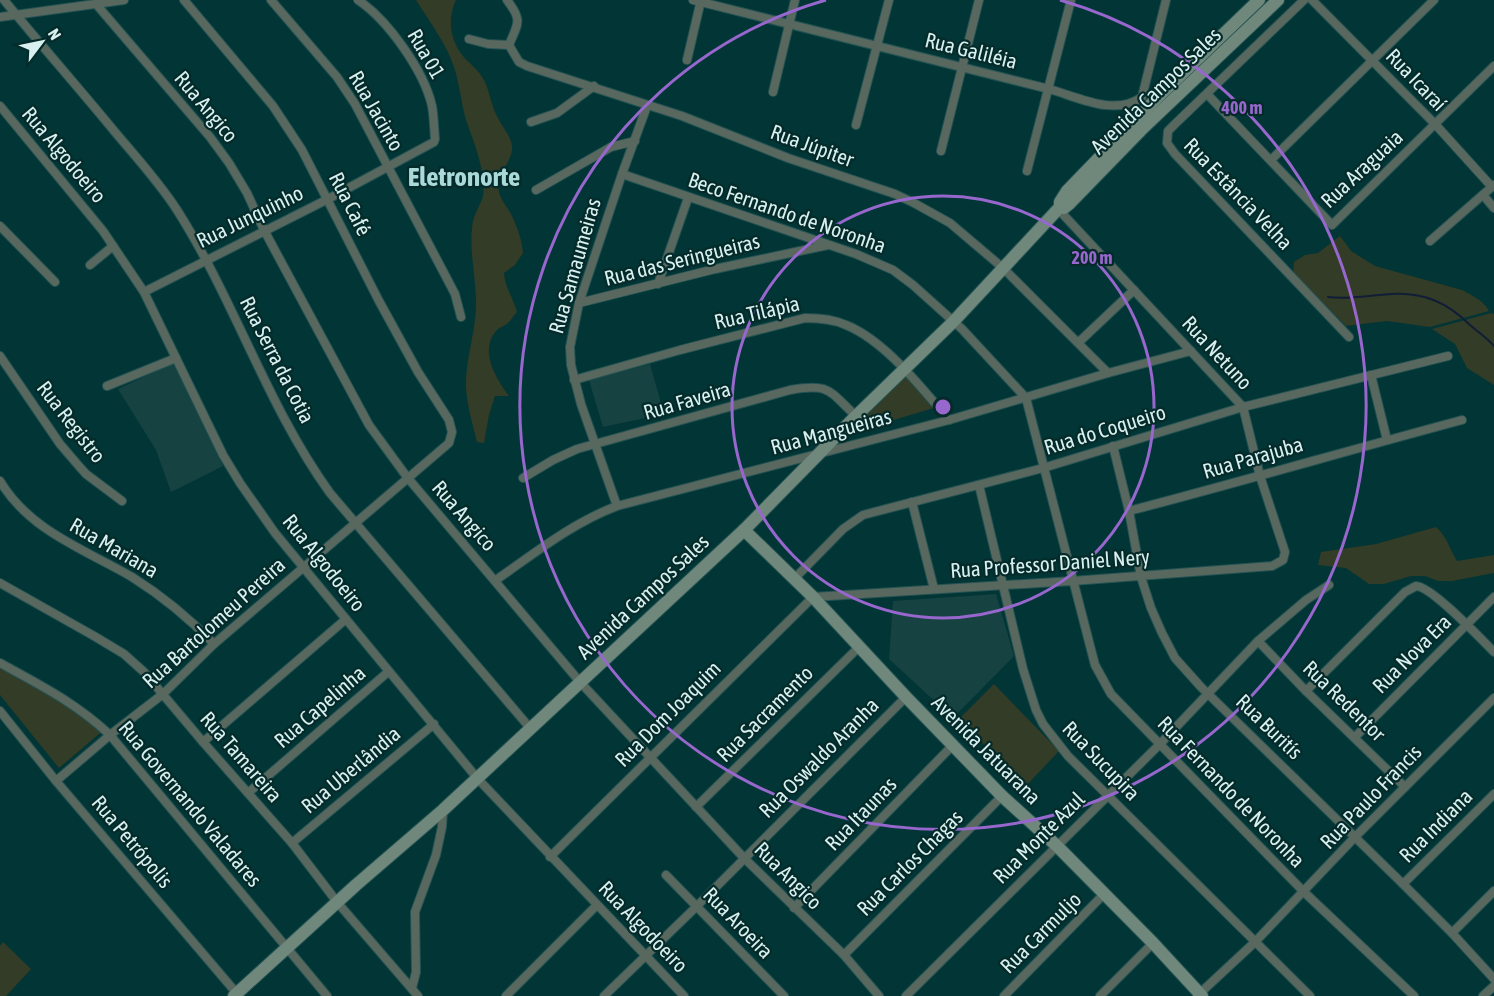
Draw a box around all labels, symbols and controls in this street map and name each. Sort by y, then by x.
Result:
north arrow [12,12,72,72]
street label: Avenida Campos Sales [1085,22,1225,158]
text: N [45,25,65,43]
street label: Rua 01 [403,25,451,82]
street label: Rua Galiléia [923,27,1020,73]
street label: Rua Icaraí [1382,43,1452,115]
street label: Rua Angico [170,66,243,147]
street label: Rua Jacinto [344,66,409,155]
text: 400 m [1221,97,1262,118]
street label: Rua Algodoeiro [18,102,112,207]
street label: Rua Júpiter [768,119,858,171]
street label: Rua Araguaia [1316,124,1407,212]
street label: Rua Estância Velha [1180,133,1298,254]
district label: Eletronorte [408,161,520,192]
street label: Beco Fernando de Noronha [685,167,889,257]
street label: Rua Café [325,168,377,239]
street label: Rua Junquinho [192,180,307,252]
street label: Rua Samaumeiras [543,195,605,336]
street label: Rua das Seringueiras [602,228,762,290]
text: 200 m [1072,247,1112,268]
street label: Rua Tilápia [712,291,802,333]
street label: Rua Serra da Cotia [236,292,320,427]
street label: Rua Netuno [1178,311,1258,394]
street label: Rua Registro [33,376,111,467]
street label: Rua Faveira [640,376,733,424]
centre of rings [933,397,953,417]
street label: Rua do Coqueiro [1041,399,1168,459]
street label: Rua Mangueiras [768,403,894,459]
street label: Rua Parajuba [1200,431,1306,483]
street label: Rua Angico [428,475,502,555]
street label: Rua Algodoeiro [278,509,371,616]
street label: Rua Mariana [66,512,163,582]
street label: Avenida Campos Sales [572,529,713,663]
street label: Rua Professor Daniel Nery [949,544,1151,582]
street label: Rua Bartolomeu Pereira [137,552,289,693]
street label: Rua Nova Era [1367,609,1455,697]
street label: Rua Redentor [1299,655,1391,746]
street label: Rua Dom Joaquim [610,656,725,771]
street label: Rua Capelinha [269,660,370,752]
street label: Rua Sacramento [711,660,817,766]
street label: Rua Buritís [1232,689,1308,764]
street label: Avenida Jatuarana [927,690,1046,809]
street label: Rua Oswaldo Aranha [754,693,883,822]
street label: Rua Tamareira [196,706,287,806]
street label: Rua Fernando de Noronha [1153,711,1310,872]
street label: Rua Governando Valadares [114,716,267,891]
street label: Rua Sucupira [1058,716,1145,805]
street label: Rua Uberlândia [296,721,405,817]
street label: Rua Paulo Francis [1315,739,1426,853]
street label: Rua Itaunas [820,772,901,855]
street label: Rua Indiana [1394,784,1477,867]
street label: Rua Monte Azul [988,786,1089,888]
street label: Rua Petrópolis [87,790,178,892]
street label: Rua Carlos Chagas [852,805,967,920]
street label: Rua Angico [750,837,827,914]
street label: Rua Algodoeiro [594,876,693,977]
street label: Rua Aroeira [699,882,778,963]
street label: Rua Carmuljo [995,887,1086,978]

